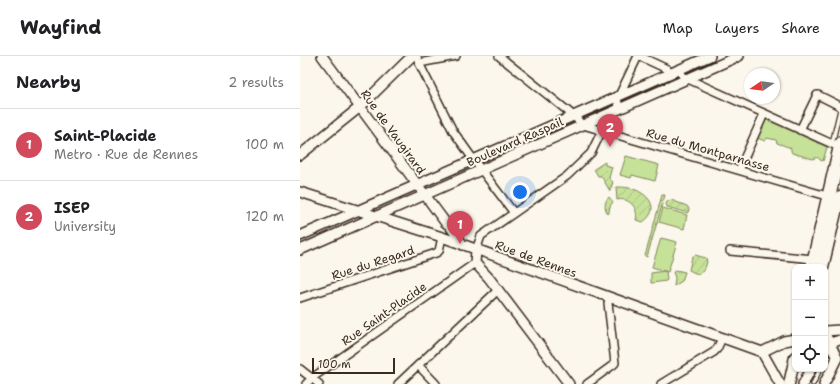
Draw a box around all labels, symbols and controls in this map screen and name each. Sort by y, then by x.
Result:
text: Wayfind [20,15,101,40]
text: Map [663,19,693,37]
text: Layers [715,19,759,37]
text: Share [781,19,820,37]
north arrow [744,68,780,104]
text: Nearby [16,71,81,93]
text: 2 results [228,74,284,91]
street label: Rue de Vaugirard [357,87,429,178]
street label: Boulevard Raspail [464,113,566,170]
pin: 2 [597,114,623,147]
street label: Rue du Montparnasse [645,125,772,175]
text: Saint-Placide [54,126,157,146]
text: 1 [26,136,32,153]
text: 100 m [245,136,284,153]
text: Metro · Rue de Rennes [54,146,198,163]
your location [510,182,530,202]
text: ISEP [54,198,90,218]
text: 2 [24,208,34,225]
text: 120 m [246,208,284,225]
pin: 1 [447,211,473,244]
text: University [54,218,116,235]
street label: Rue de Rennes [493,237,579,281]
street label: Rue du Regard [330,242,417,284]
map controls [792,264,828,372]
button: + [792,264,828,300]
street label: Rue Saint-Placide [338,279,430,349]
button: − [792,300,828,336]
button: locate [792,336,828,372]
scale bar [312,356,395,375]
text: 100 m [318,357,351,372]

